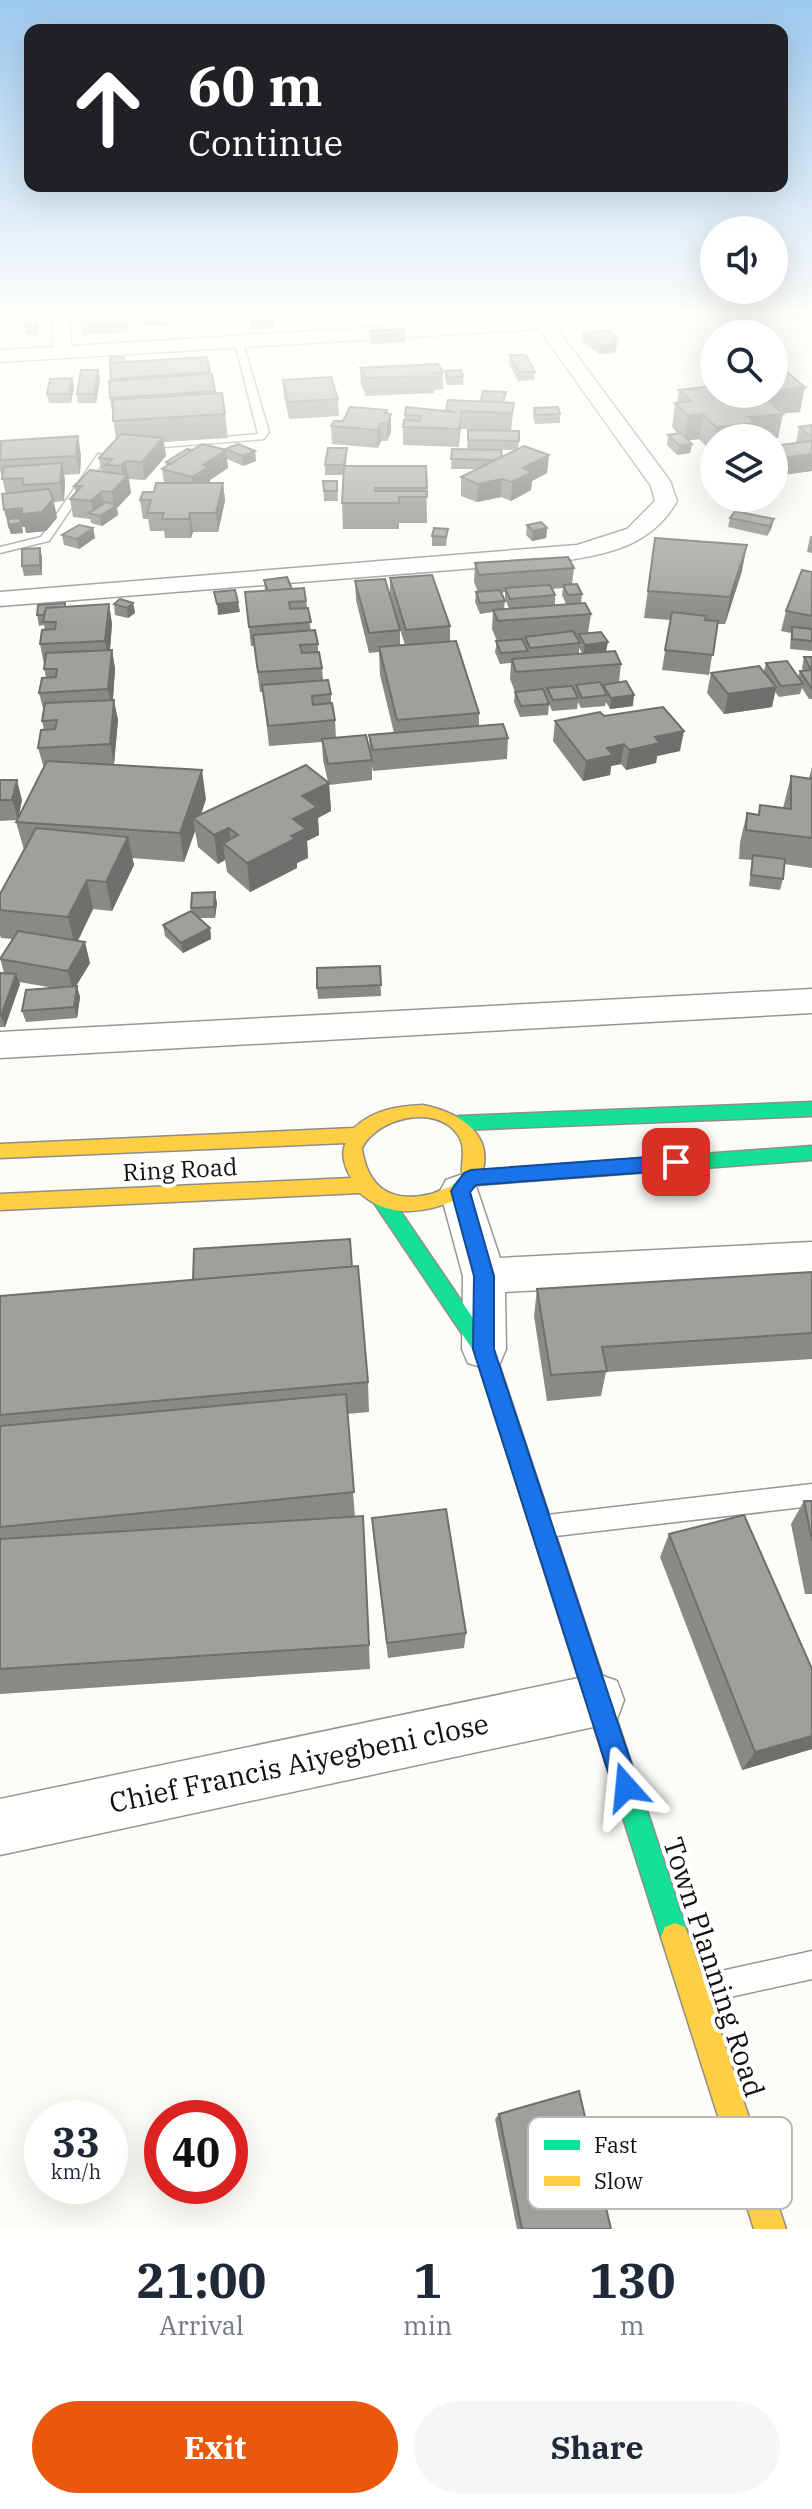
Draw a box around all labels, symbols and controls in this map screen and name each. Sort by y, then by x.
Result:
text: 60 m [188,49,323,121]
icon: ahead [56,56,160,160]
text: Continue [188,119,343,166]
map controls [700,216,788,512]
button: sound [700,216,788,304]
button: search [700,320,788,408]
button: layers [700,424,788,512]
pin [642,1128,710,1196]
icon: arrive [654,1140,698,1184]
street label: Ring Road [122,1150,238,1188]
street label: Chief Francis Aiyegbeni close [106,1704,492,1821]
position arrow [584,1745,668,1829]
street label: Town Planning Road [655,1832,774,2101]
speed limit sign: 40 [144,2100,248,2204]
text: 33 [52,2116,100,2168]
legend [528,2117,792,2209]
text: Fast [594,2130,637,2159]
text: km/h [51,2158,101,2185]
text: Slow [594,2166,643,2195]
text: 21:00 [137,2249,266,2311]
text: 1 [413,2249,442,2311]
text: 130 [589,2249,675,2311]
text: Arrival [159,2308,244,2342]
text: min [403,2308,452,2342]
text: m [620,2308,645,2342]
button: Exit [32,2401,398,2493]
button: Share [414,2401,780,2493]

